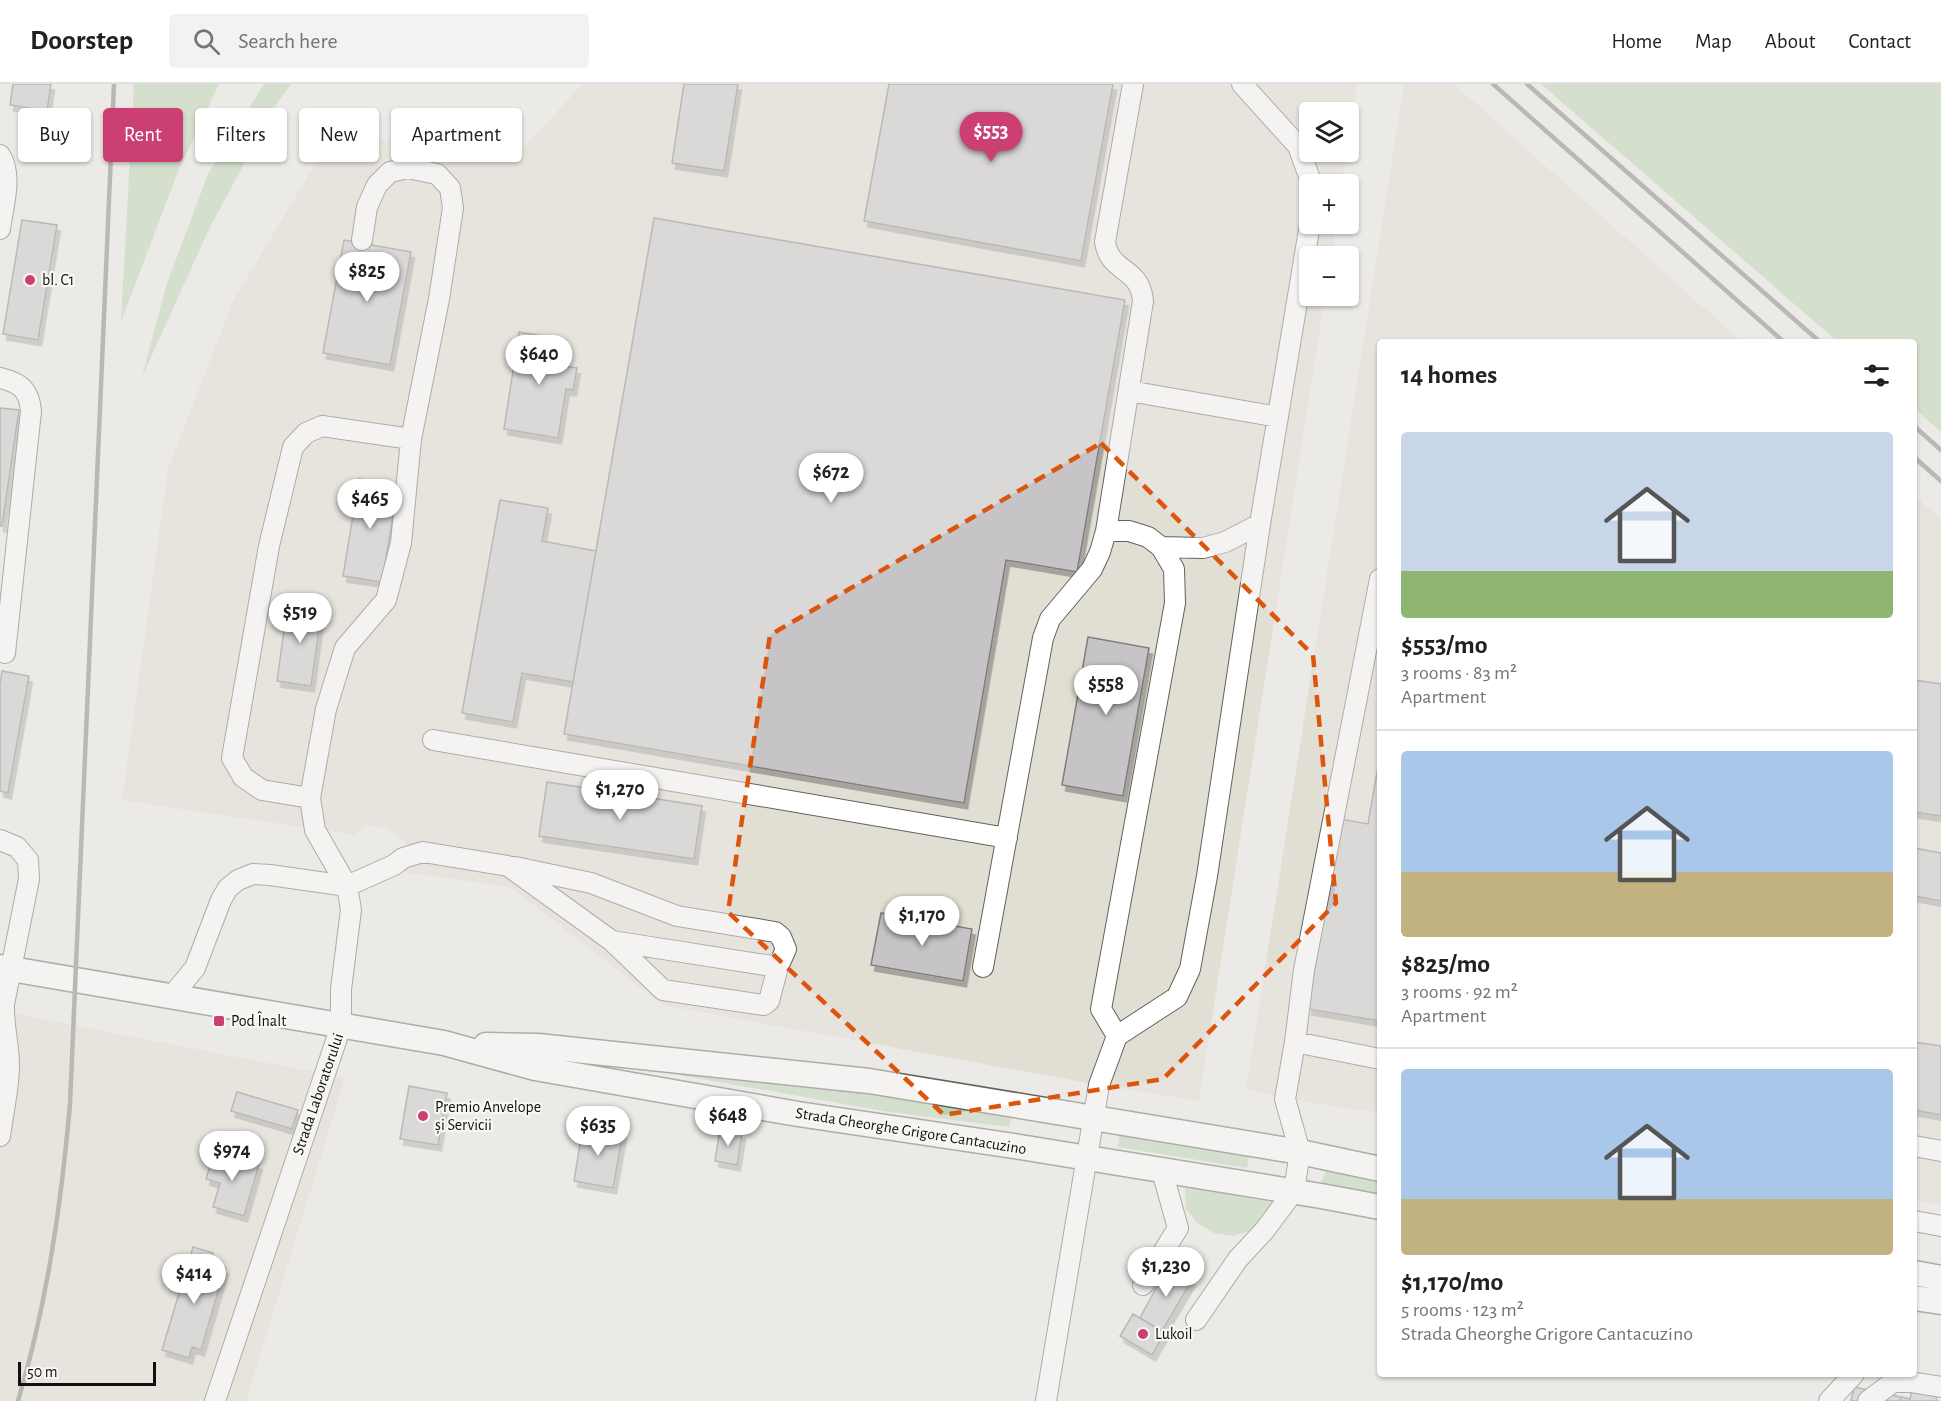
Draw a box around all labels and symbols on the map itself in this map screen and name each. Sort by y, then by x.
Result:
pin: $553 [955,112,1027,163]
pin: $825 [331,252,403,303]
place label: bl. C1 [42,272,74,288]
marker: bl. C1 [23,273,37,287]
pin: $640 [503,335,575,386]
pin: $672 [795,453,867,504]
pin: $465 [334,479,406,530]
pin: $519 [264,593,336,644]
pin: $558 [1070,665,1142,716]
pin: $1,270 [571,770,669,821]
pin: $1,170 [873,896,971,947]
place label: Pod Înalt [231,1011,286,1029]
marker: Pod Înalt [212,1014,226,1028]
street label: Strada Laboratorului [290,1031,346,1157]
pin: $648 [692,1096,764,1147]
place label: Premio Anvelope și Servicii [435,1099,541,1135]
street label: Strada Gheorghe Grigore Cantacuzino [794,1105,1028,1157]
pin: $635 [562,1106,634,1157]
marker: Premio Anvelope și Servicii [416,1109,430,1123]
pin: $974 [196,1131,268,1182]
pin: $1,230 [1117,1247,1215,1298]
pin: $414 [158,1254,230,1305]
place label: Lukoil [1155,1326,1193,1342]
marker: Lukoil [1136,1327,1150,1341]
scale bar [18,1359,156,1386]

